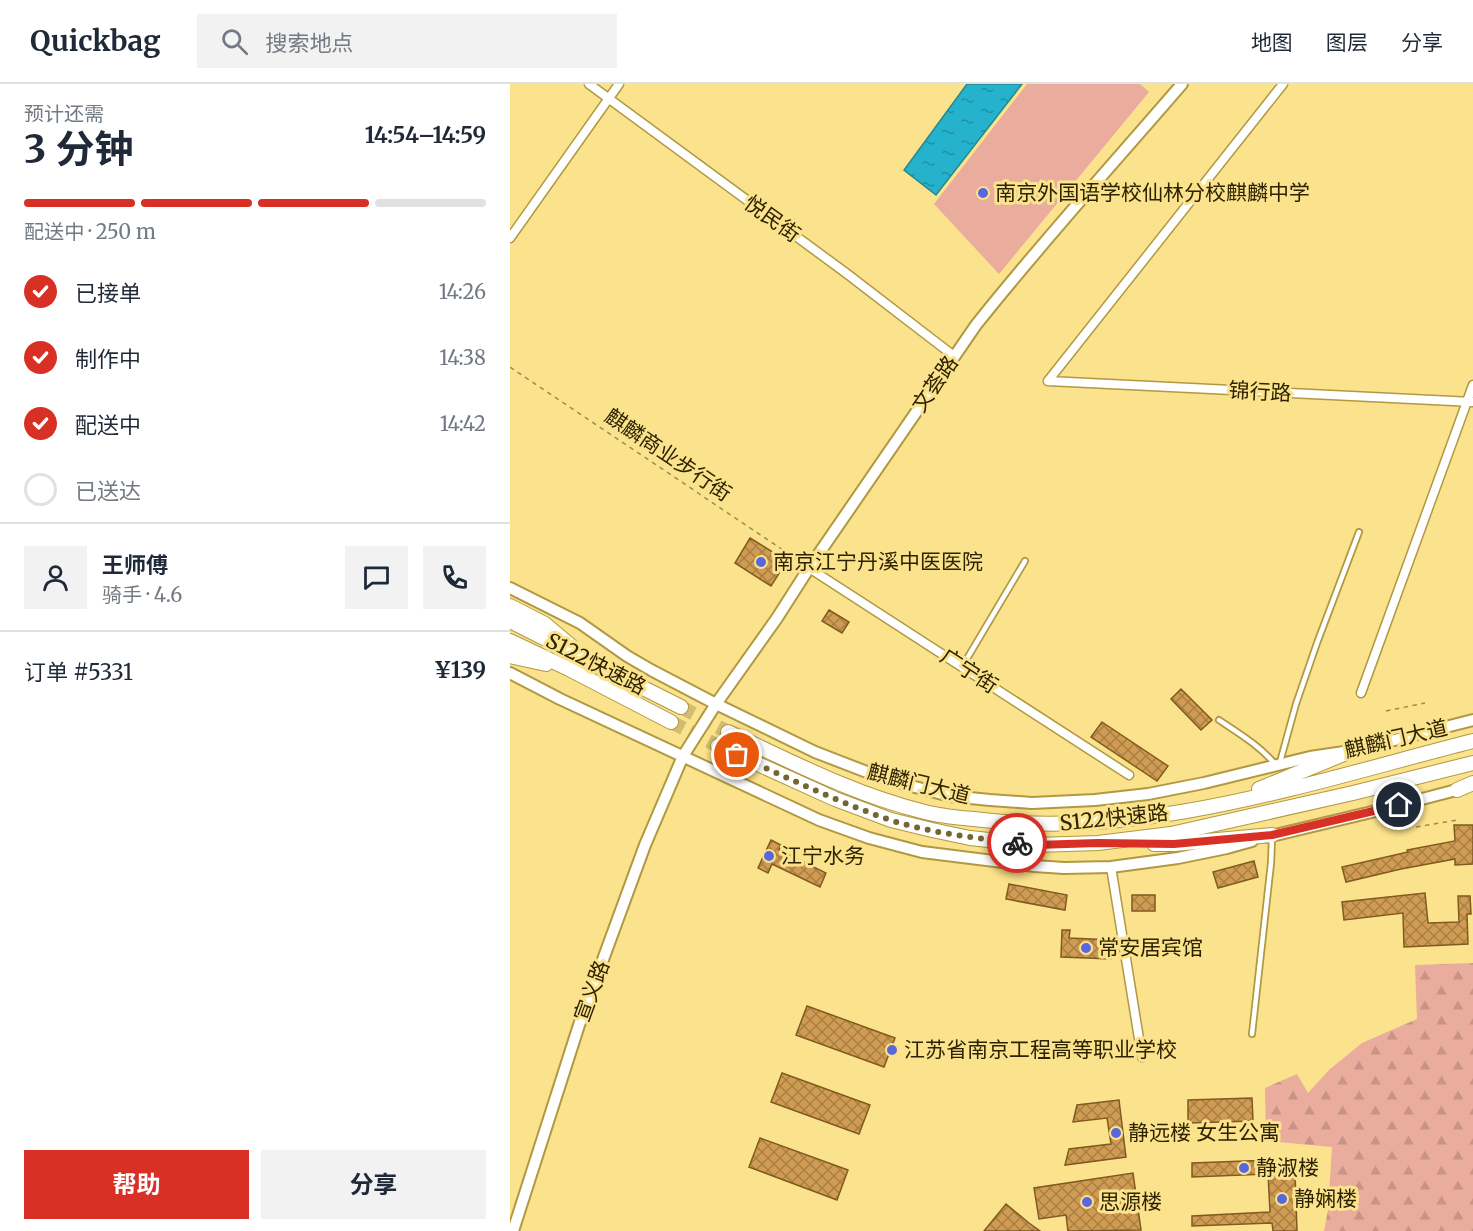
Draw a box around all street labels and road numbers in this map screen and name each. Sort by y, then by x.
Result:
street label: 悦民街 [739,189,806,248]
street label: 文荟路 [905,350,964,417]
street label: 锦行路 [1228,376,1292,407]
street label: 麒麟商业步行街 [600,402,737,507]
street label: S122快速路 [542,627,651,700]
street label: 广宁街 [936,642,1003,699]
street label: 麒麟门大道 [1342,714,1450,763]
street label: 麒麟门大道 [865,758,973,809]
street label: S122快速路 [1058,798,1169,837]
street label: 宣义路 [568,957,615,1025]

